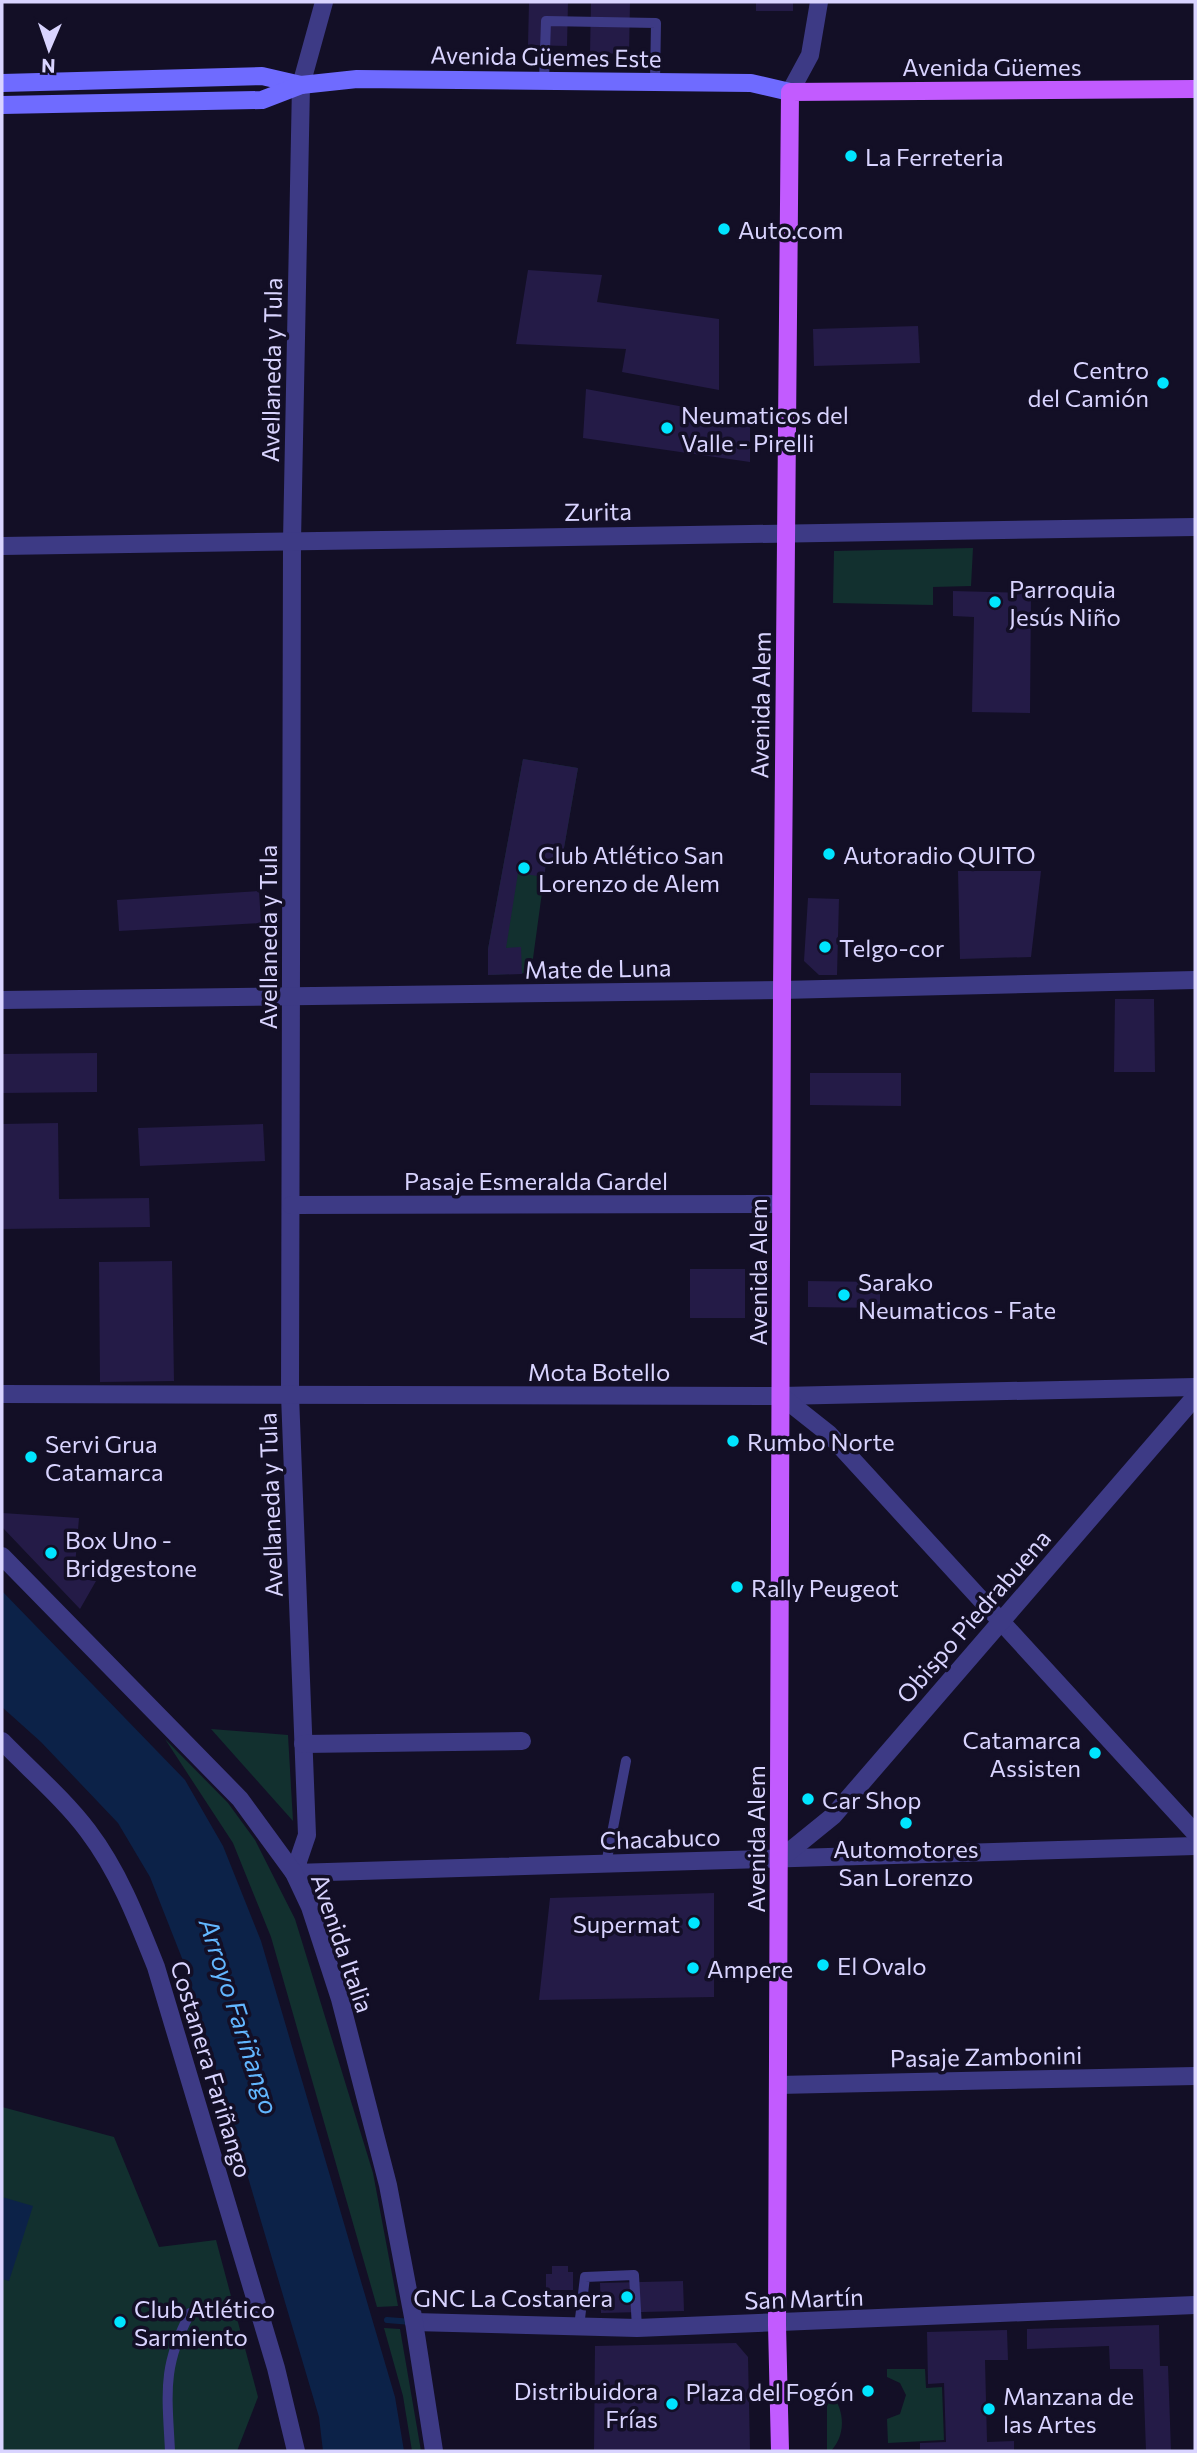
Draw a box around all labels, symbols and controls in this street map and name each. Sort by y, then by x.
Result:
north arrow [14,14,84,84]
street label: Avenida Güemes Este [430,39,662,73]
street label: Avenida Güemes [902,52,1082,81]
text: N [41,55,56,78]
place label: La Ferreteria [865,142,1004,171]
marker: La Ferreteria [843,148,859,164]
place label: Auto.com [738,215,843,244]
marker: Auto.com [716,221,732,237]
street label: Avellaneda y Tula [255,277,287,463]
place label: Centro del Camión [1028,355,1149,412]
marker: Centro del Camión [1155,375,1171,391]
place label: Neumaticos del Valle - Pirelli [681,400,849,457]
marker: Neumaticos del Valle - Pirelli [659,420,675,436]
street label: Zurita [564,496,632,526]
place label: Parroquia Jesús Niño [1009,574,1121,631]
marker: Parroquia Jesús Niño [987,594,1003,610]
street label: Avenida Alem [744,631,776,779]
place label: Club Atlético San Lorenzo de Alem [538,840,724,897]
place label: Autoradio QUITO [843,840,1036,869]
street label: Avellaneda y Tula [253,845,282,1029]
marker: Autoradio QUITO [821,846,837,862]
marker: Club Atlético San Lorenzo de Alem [516,860,532,876]
place label: Telgo-cor [839,933,945,962]
marker: Telgo-cor [817,939,833,955]
street label: Mate de Luna [524,952,672,984]
street label: Pasaje Esmeralda Gardel [404,1166,668,1195]
street label: Avenida Alem [743,1198,772,1346]
place label: Sarako Neumaticos - Fate [858,1267,1056,1324]
marker: Sarako Neumaticos - Fate [836,1287,852,1303]
street label: Mota Botello [528,1357,670,1386]
street label: Avellaneda y Tula [252,1412,288,1598]
place label: Rumbo Norte [747,1427,895,1456]
place label: Servi Grua Catamarca [45,1429,163,1486]
marker: Rumbo Norte [725,1433,741,1449]
marker: Servi Grua Catamarca [23,1449,39,1465]
street label: Obispo Piedrabuena [890,1523,1056,1709]
place label: Box Uno - Bridgestone [65,1525,197,1582]
marker: Box Uno - Bridgestone [43,1545,59,1561]
place label: Rally Peugeot [751,1573,899,1602]
marker: Rally Peugeot [729,1579,745,1595]
place label: Catamarca Assisten [963,1725,1081,1782]
marker: Catamarca Assisten [1087,1745,1103,1761]
street label: Avenida Alem [741,1765,770,1913]
place label: Car Shop [822,1785,922,1814]
marker: Car Shop [800,1791,816,1807]
marker: Automotores San Lorenzo [898,1815,914,1831]
street label: Chacabuco [599,1821,721,1855]
place label: Automotores San Lorenzo [833,1834,979,1891]
street label: Avenida Italia [306,1870,380,2016]
place label: Supermat [573,1909,680,1938]
water label: Arroyo Fariñango [193,1913,286,2118]
marker: Supermat [686,1915,702,1931]
place label: El Ovalo [837,1951,927,1980]
place label: Ampere [707,1954,793,1983]
street label: Costanera Fariñango [165,1957,259,2181]
marker: El Ovalo [815,1957,831,1973]
marker: Ampere [685,1960,701,1976]
street label: Pasaje Zambonini [890,2040,1082,2072]
street label: San Martín [744,2281,864,2315]
place label: GNC La Costanera [413,2283,613,2312]
marker: GNC La Costanera [619,2289,635,2305]
place label: Club Atlético Sarmiento [134,2294,275,2351]
marker: Club Atlético Sarmiento [112,2314,128,2330]
place label: Distribuidora Frías [514,2376,658,2433]
place label: Plaza del Fogón [686,2377,854,2406]
place label: Manzana de las Artes [1003,2381,1134,2438]
marker: Plaza del Fogón [860,2383,876,2399]
marker: Distribuidora Frías [664,2396,680,2412]
marker: Manzana de las Artes [981,2401,997,2417]

